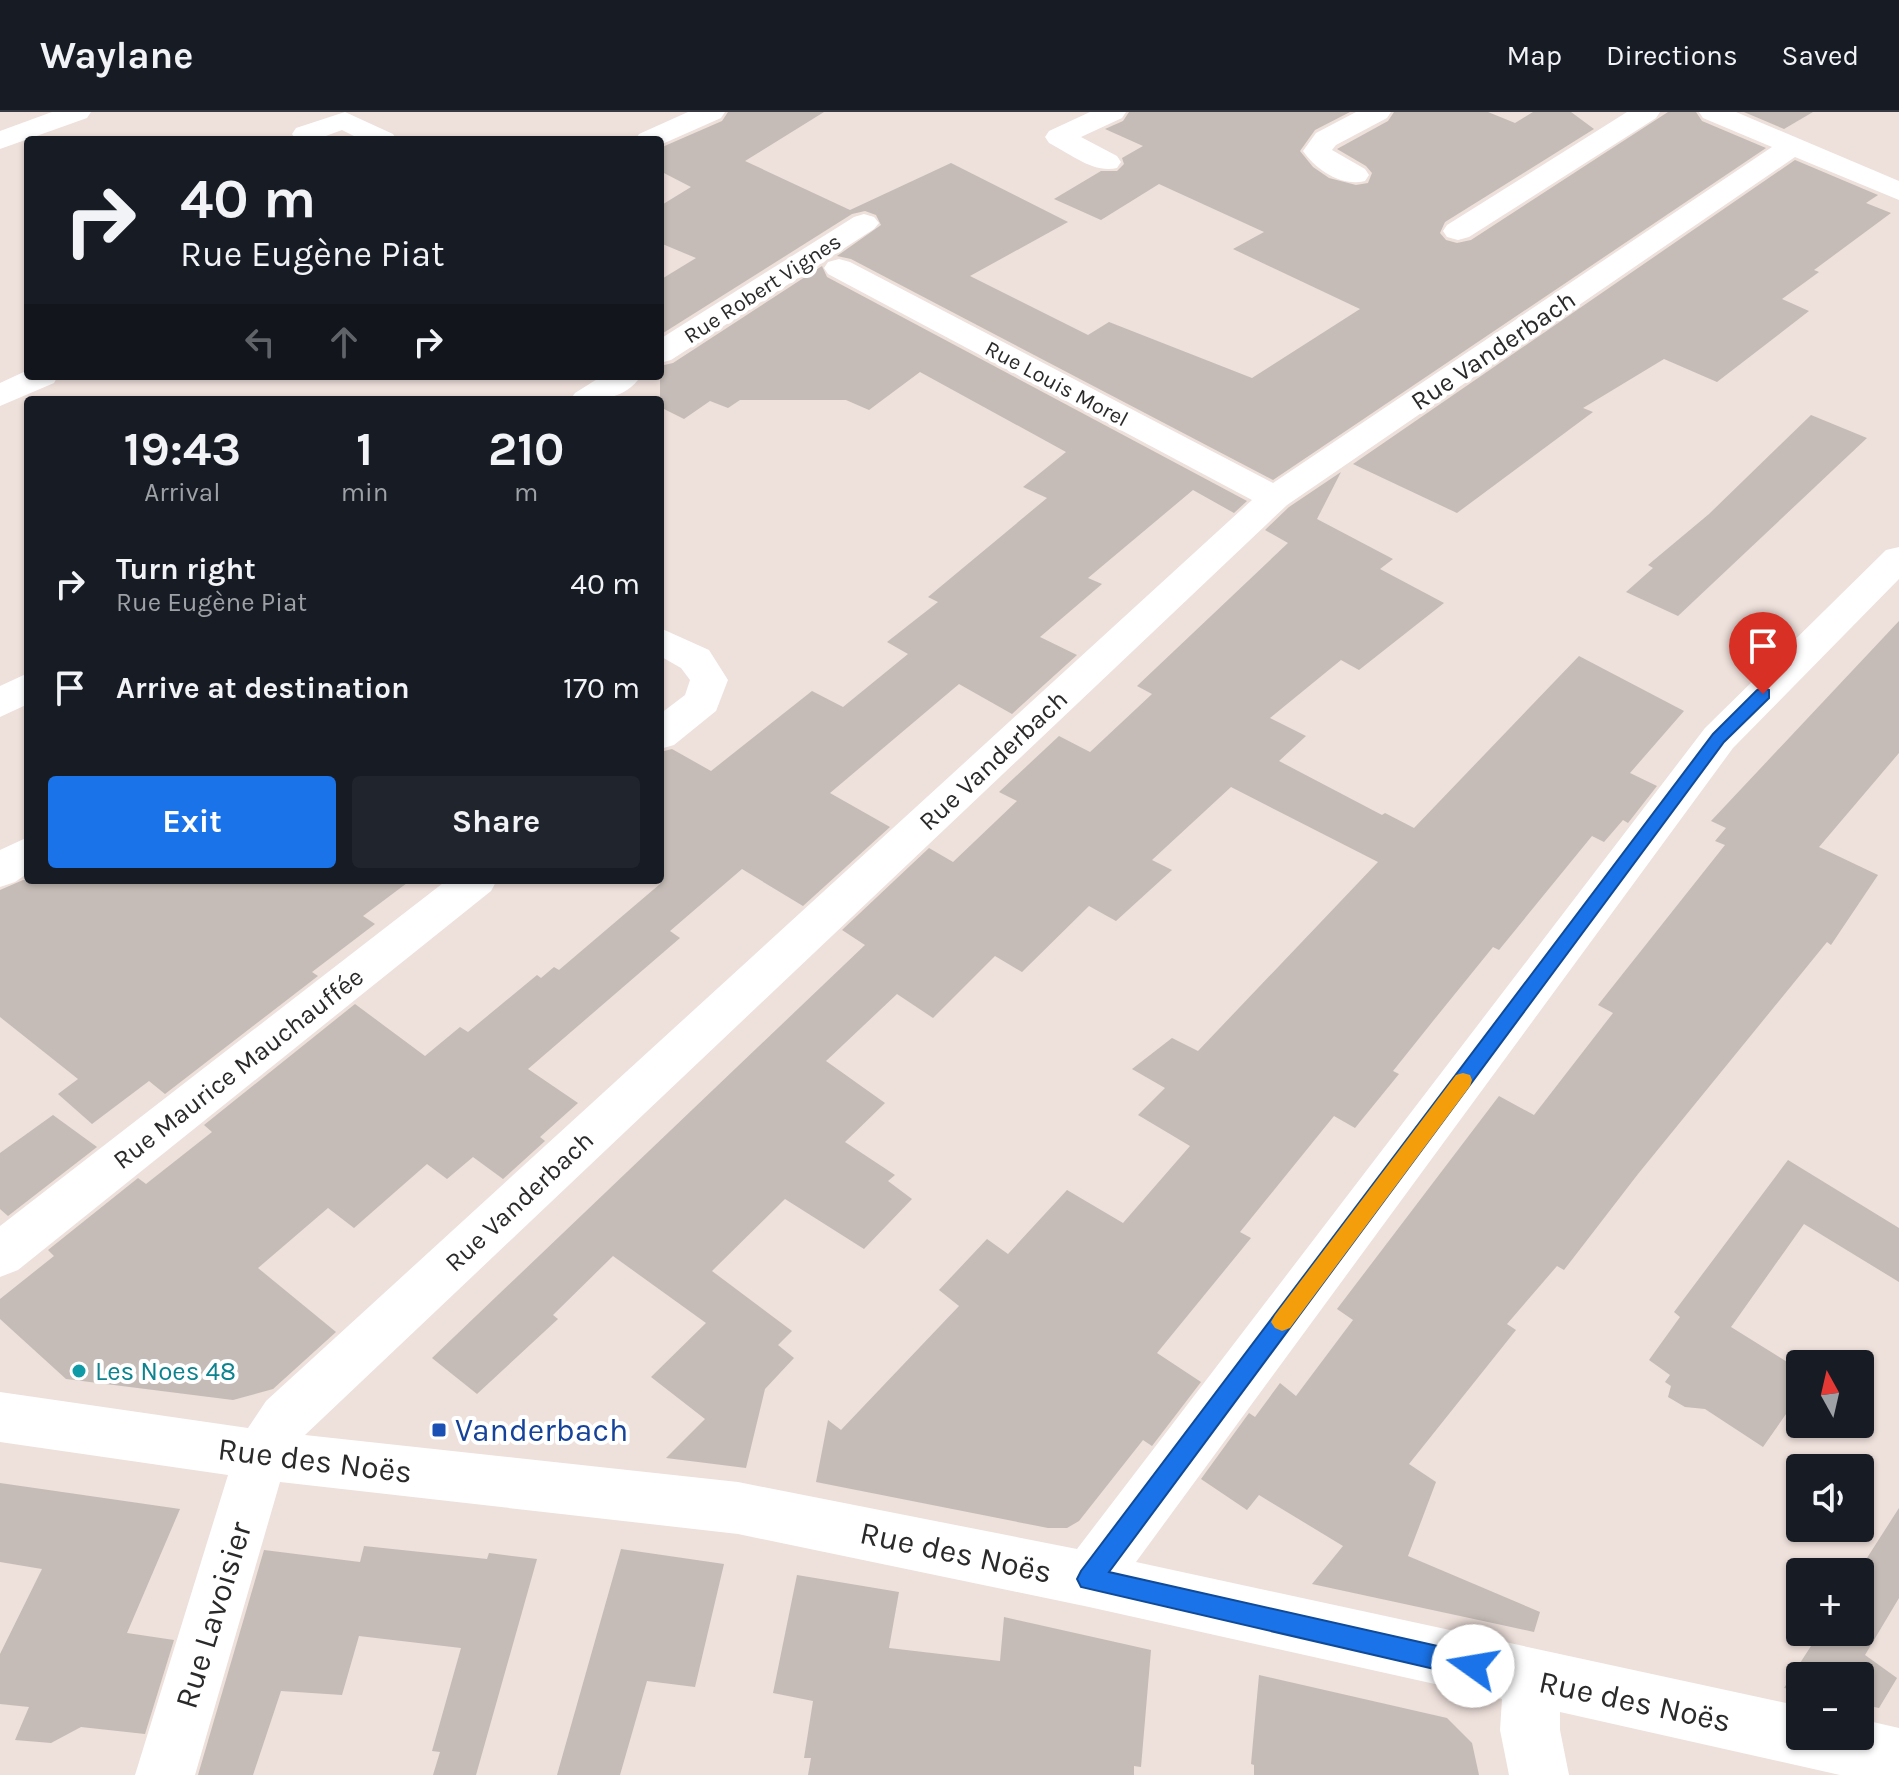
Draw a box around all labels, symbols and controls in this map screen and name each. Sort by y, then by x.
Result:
text: Waylane [40,33,193,78]
text: Map [1507,39,1562,72]
text: Directions [1606,39,1738,72]
text: Saved [1782,39,1859,72]
text: 40 m [180,166,316,231]
icon: right [48,168,152,272]
street label: Rue Robert Vignes [679,228,846,349]
text: Rue Eugène Piat [180,233,445,275]
street label: Rue Vanderbach [1405,284,1582,417]
icon: left [238,320,282,364]
icon: ahead [322,320,366,364]
icon: right [406,320,450,364]
street label: Rue Louis Morel [981,335,1133,433]
text: 19:43 [123,421,241,477]
text: 1 [356,421,373,477]
text: 210 [488,421,564,477]
text: Arrival [144,477,220,508]
text: min [341,477,388,508]
text: m [514,477,538,508]
text: Turn right [116,551,256,587]
icon: right [48,562,92,606]
text: 40 m [570,566,640,602]
text: Rue Eugène Piat [116,587,307,618]
pin [1729,612,1797,694]
icon: arrive [1741,624,1785,668]
icon: arrive [48,666,92,710]
text: Arrive at destination [116,670,410,706]
text: 170 m [563,670,640,706]
street label: Rue Vanderbach [913,684,1074,837]
button: Exit [48,776,336,868]
button: Share [352,776,640,868]
street label: Rue Maurice Mauchauffée [107,961,370,1176]
street label: Rue Vanderbach [439,1125,600,1278]
north arrow [1786,1350,1874,1438]
map controls [1786,1350,1874,1750]
place label: Les Noes 48 [95,1356,236,1387]
marker: Les Noes 48 [70,1362,88,1380]
place label: Vanderbach [455,1412,628,1449]
marker: Vanderbach [430,1421,448,1439]
street label: Rue des Noës [216,1430,414,1491]
button: sound [1786,1454,1874,1542]
street label: Rue des Noës [856,1514,1055,1591]
street label: Rue Lavoisier [168,1517,260,1713]
button: + [1786,1558,1874,1646]
position arrow [1431,1624,1515,1708]
button: − [1786,1662,1874,1750]
street label: Rue des Noës [1535,1663,1734,1740]

